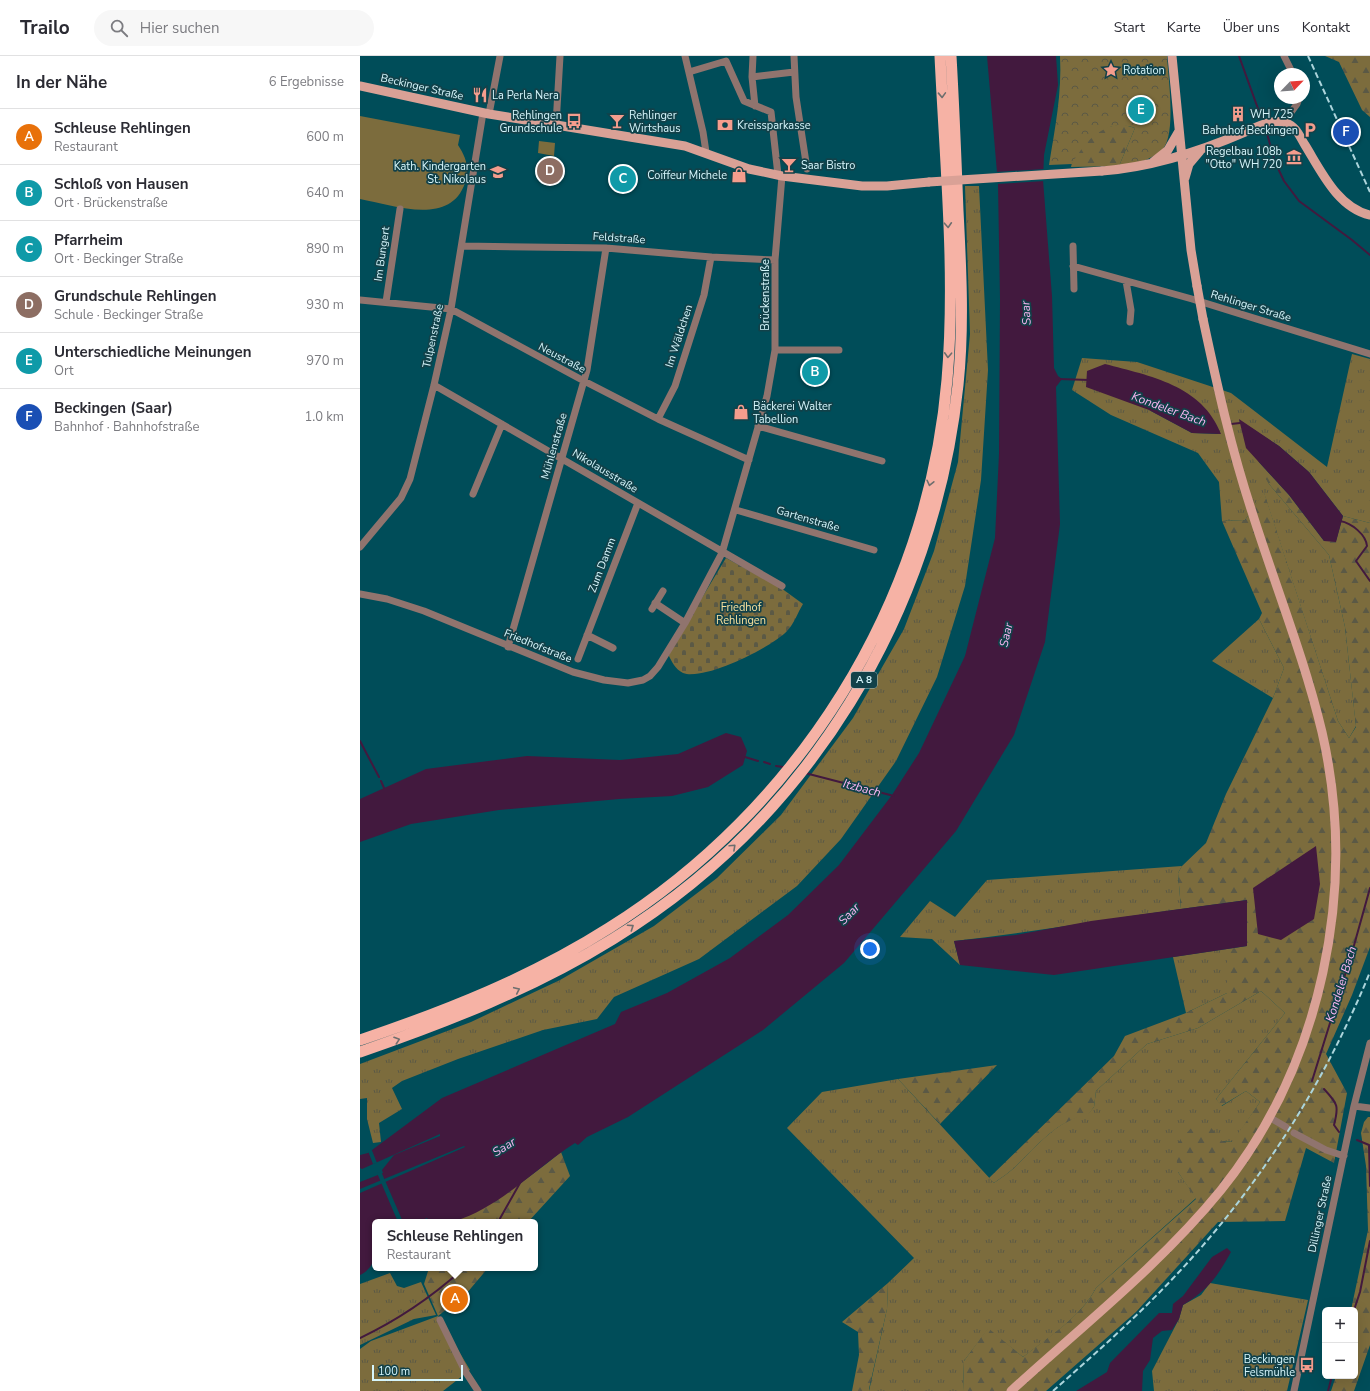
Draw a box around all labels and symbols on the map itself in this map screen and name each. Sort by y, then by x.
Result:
place icon: Rotation [1102,61,1120,79]
place label: Rotation [1123,63,1165,78]
north arrow [1274,68,1310,104]
street label: Beckinger Straße [379,70,465,104]
restaurant icon: La Perla Nera [471,86,489,104]
place label: La Perla Nera [492,88,559,103]
one-way arrow [937,92,946,98]
pin: E [1128,95,1154,125]
building icon: WH 725 [1229,105,1247,123]
place label: WH 725 [1250,107,1294,122]
place label: Rehlingen Grundschule [499,108,562,136]
place label: Rehlinger Wirtshaus [629,108,681,136]
bus stop icon: Rehlingen Grundschule [565,112,583,130]
bar icon: Rehlinger Wirtshaus [608,112,626,130]
bank icon: Kreissparkasse [716,116,734,134]
pin: F [1333,117,1359,147]
place label: Kreissparkasse [737,118,811,133]
parking icon: Bahnhof Beckingen [1301,121,1319,139]
place label: Bahnhof Beckingen [1202,123,1298,138]
place label: Regelbau 108b "Otto" WH 720 [1205,144,1282,172]
museum icon: Regelbau 108b "Otto" WH 720 [1285,148,1303,166]
pin: D [537,156,563,186]
bar icon: Saar Bistro [780,156,798,174]
place label: Saar Bistro [801,158,855,173]
place label: Kath. Kindergarten St. Nikolaus [394,159,486,187]
school or university icon: Kath. Kindergarten St. Nikolaus [489,163,507,181]
pin: C [610,164,636,194]
shop icon: Coiffeur Michele [730,166,748,184]
place label: Coiffeur Michele [647,168,727,183]
one-way arrow [943,222,952,228]
street label: Im Bungert [371,225,393,282]
street label: Feldstraße [592,229,646,247]
street label: Brückenstraße [758,259,773,331]
street label: Rehlinger Straße [1209,287,1293,325]
water label: Saar [1017,300,1035,326]
street label: Tulpenstraße [419,302,447,369]
street label: Im Wäldchen [662,303,696,369]
street label: Neustraße [536,339,588,377]
one-way arrow [944,352,953,358]
pin: B [802,357,828,387]
water label: Kondeler Bach [1129,388,1209,430]
place label: Bäckerei Walter Tabellion [753,399,832,427]
shop icon: Bäckerei Walter Tabellion [732,403,750,421]
street label: Mühlenstraße [537,411,571,481]
street label: Nikolausstraße [569,445,641,497]
one-way arrow [926,479,935,486]
street label: Gartenstraße [775,503,842,535]
street label: Zum Damm [585,535,619,595]
park label: Friedhof Rehlingen [716,600,766,628]
water label: Saar [995,621,1017,649]
street label: Friedhofstraße [502,626,574,666]
road number: A 8 [851,672,877,688]
water label: Itzbach [841,775,883,801]
one-way arrow [728,845,735,852]
water label: Saar [835,899,864,928]
one-way arrow [627,925,634,932]
your location [860,939,880,959]
water label: Kondeler Bach [1322,944,1360,1024]
one-way arrow [513,987,520,995]
one-way arrow [393,1036,400,1044]
water label: Saar [489,1133,519,1160]
street label: Dillinger Straße [1305,1174,1335,1254]
pin: A [442,1284,468,1314]
place label: Beckingen Felsmühle [1244,1352,1295,1380]
bus stop icon: Beckingen Felsmühle [1298,1356,1316,1374]
scale bar [372,1363,463,1382]

